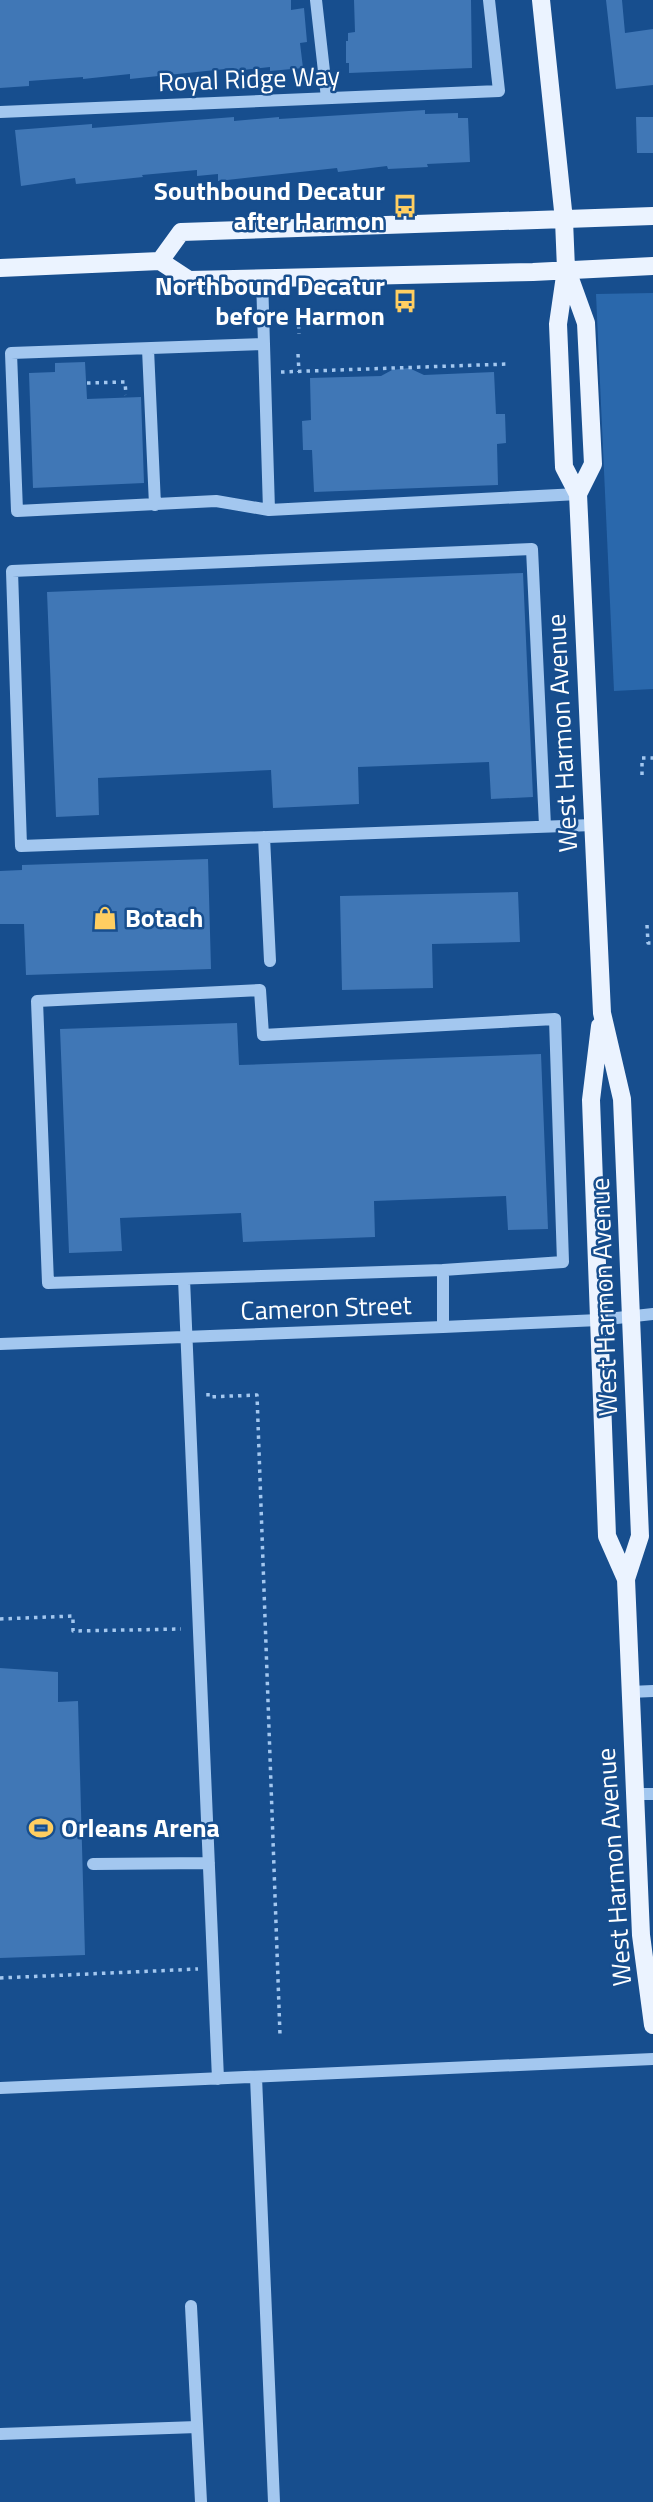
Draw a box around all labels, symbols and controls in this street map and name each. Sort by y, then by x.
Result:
street label: Royal Ridge Way [157,56,341,101]
place label: Southbound Decatur after Harmon [154,171,385,240]
bus stop icon: Southbound Decatur after Harmon [391,192,419,220]
place label: Northbound Decatur before Harmon [155,266,385,335]
bus stop icon: Northbound Decatur before Harmon [391,287,419,315]
street label: West Harmon Avenue [536,613,587,853]
place label: Botach [125,898,203,937]
shop icon: Botach [91,904,119,932]
street label: West Harmon Avenue [580,1177,627,1417]
street label: Cameron Street [240,1285,412,1330]
street label: West Harmon Avenue [586,1747,641,1987]
place label: Orleans Arena [61,1808,220,1847]
sports icon: Orleans Arena [27,1814,55,1842]

